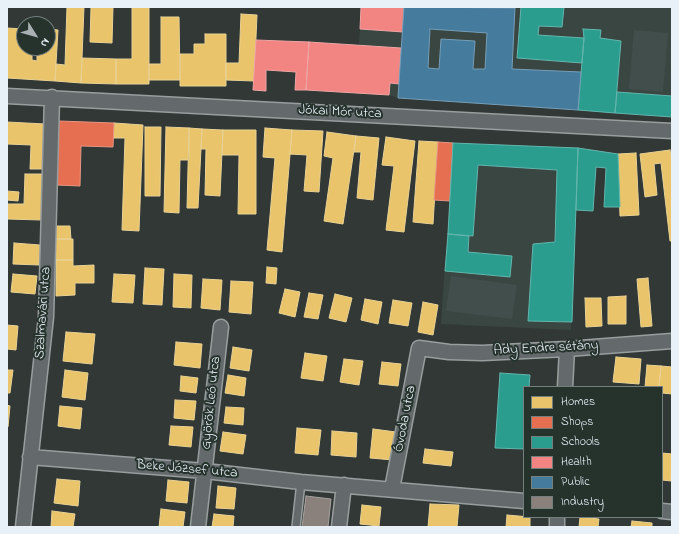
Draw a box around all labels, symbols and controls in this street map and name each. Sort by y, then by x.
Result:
north arrow [16,16,56,56]
text: N [36,35,53,50]
street label: Jókai Mór utca [298,102,382,124]
street label: Szalmavári utca [32,266,56,360]
street label: Ady Endre sétány [493,338,599,360]
street label: Györök Leó utca [199,355,225,451]
street label: Óvoda utca [391,384,421,454]
legend [523,386,663,518]
text: Homes [561,393,595,411]
text: Shops [561,413,593,431]
text: Schools [561,433,600,451]
text: Health [561,453,592,471]
street label: Beke József utca [136,457,238,483]
text: Public [561,473,590,491]
text: Industry [561,493,604,511]

